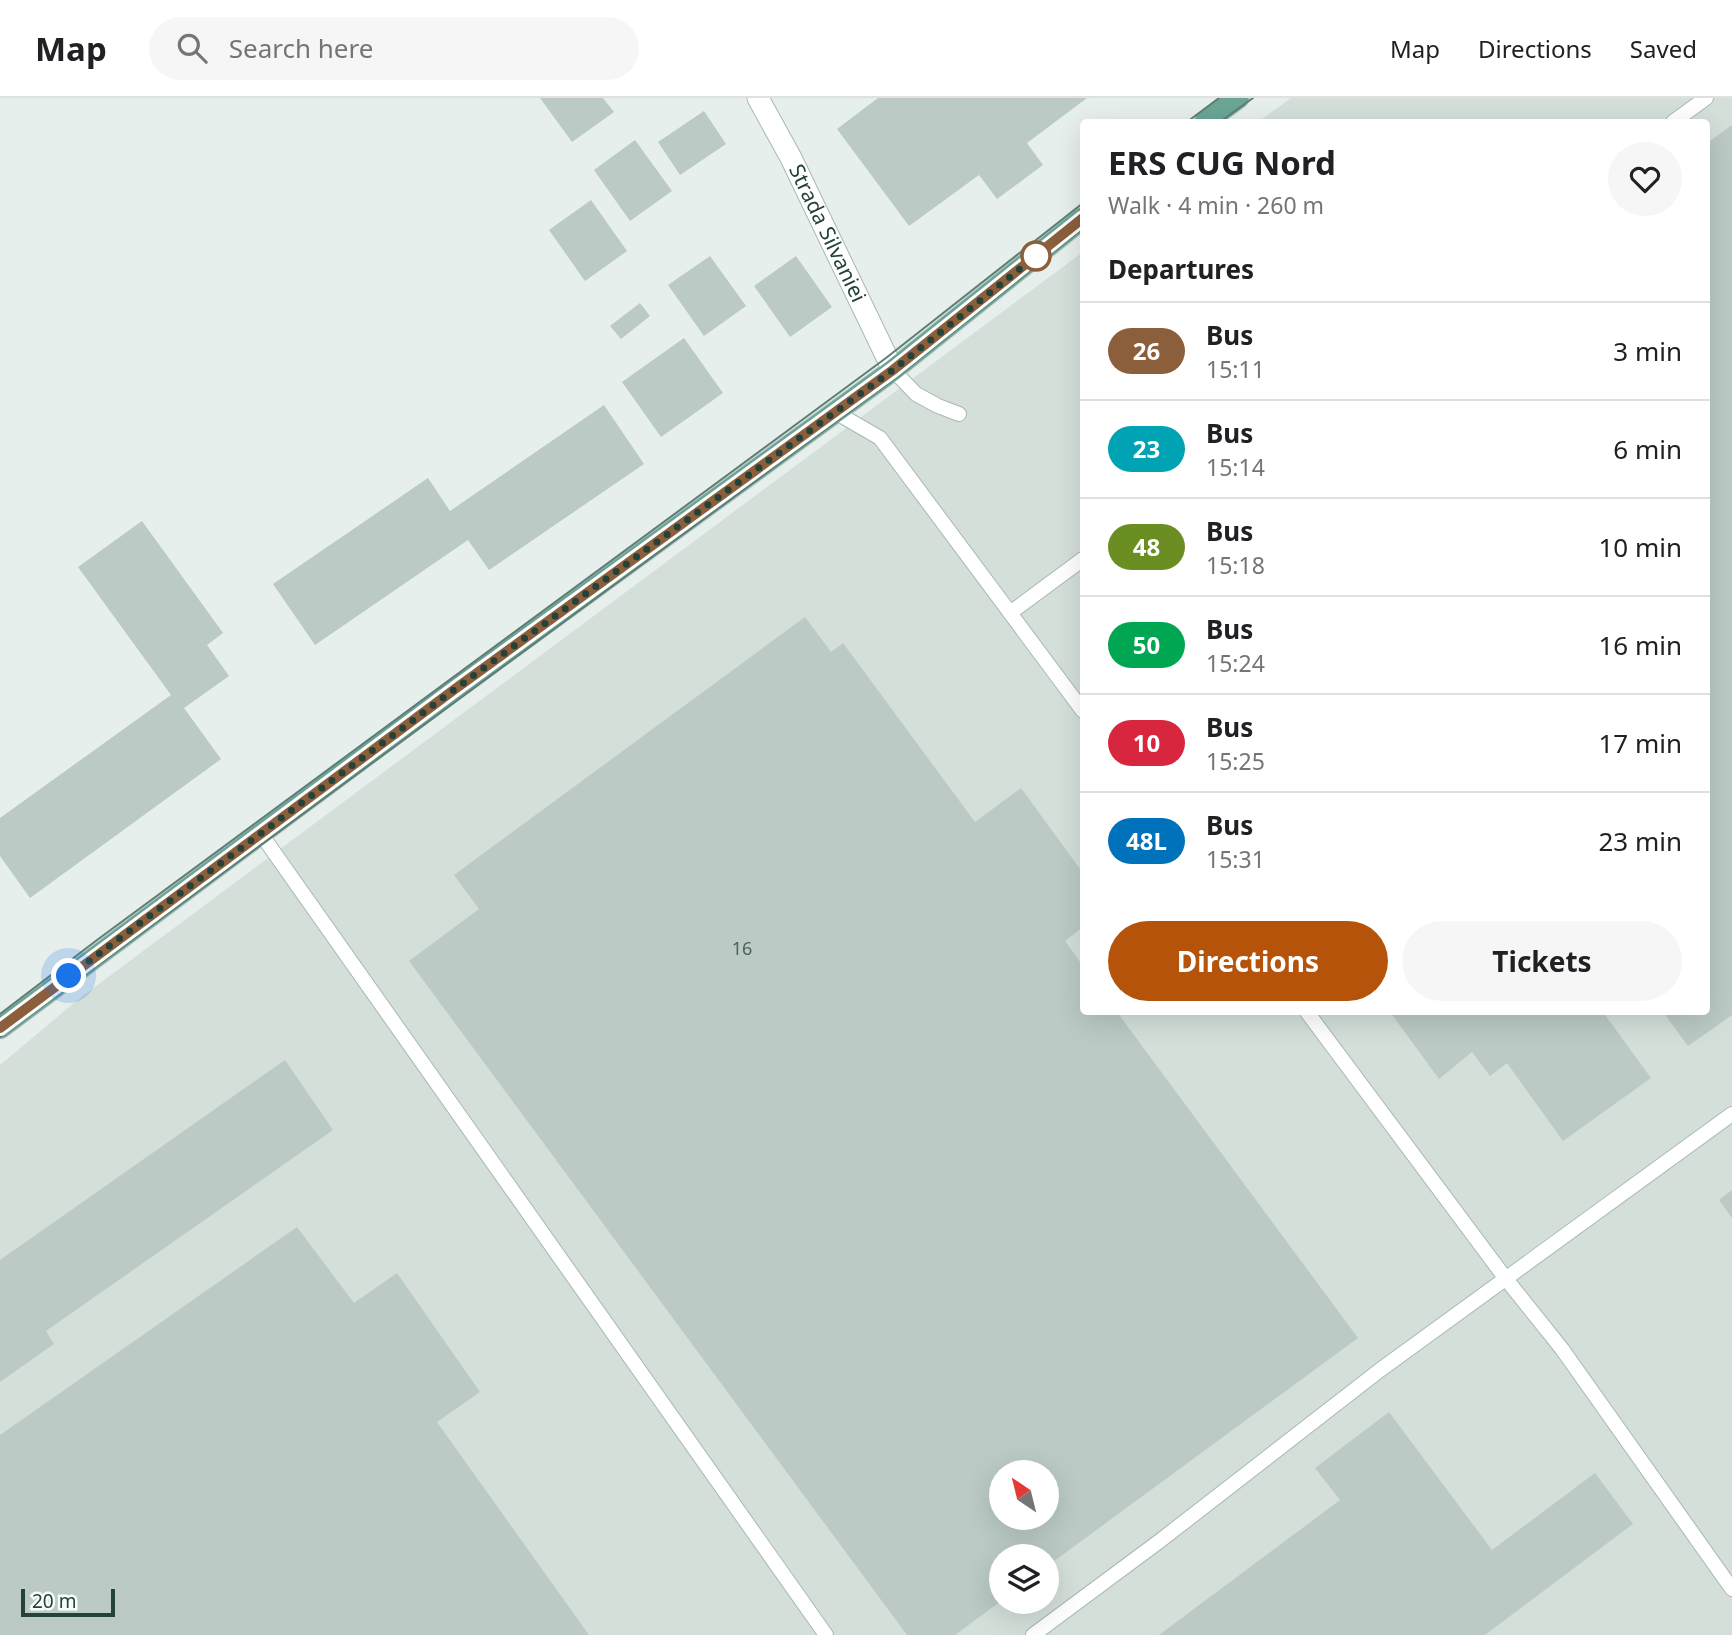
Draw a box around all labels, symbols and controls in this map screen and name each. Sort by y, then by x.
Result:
search box [149,17,639,80]
text: Map [35,26,107,71]
icon: search [173,29,211,67]
text: Search here [229,30,373,66]
text: Map [1390,32,1440,65]
text: Directions [1478,32,1592,65]
text: Saved [1630,32,1697,65]
text: ERS CUG Nord [1108,140,1336,185]
button: heart [1608,142,1682,216]
street label: Strada Silvaniei [783,159,873,306]
text: Walk · 4 min · 260 m [1108,189,1324,221]
unlabelled marker [1021,241,1051,271]
text: Departures [1108,251,1254,287]
text: Bus [1206,317,1253,353]
text: 3 min [1613,333,1682,369]
text: 26 [1133,334,1160,367]
text: 15:11 [1206,353,1265,385]
text: Bus [1206,415,1253,451]
text: 6 min [1613,431,1682,467]
text: 23 [1133,432,1160,465]
text: 15:14 [1206,451,1265,483]
text: Bus [1206,513,1253,549]
text: 10 min [1598,529,1682,565]
text: 48 [1133,530,1160,563]
text: 15:18 [1206,549,1265,581]
text: Bus [1206,611,1253,647]
text: 16 min [1598,627,1682,663]
text: 50 [1133,628,1160,661]
text: 15:24 [1206,647,1265,679]
text: Bus [1206,709,1253,745]
text: 17 min [1598,725,1682,761]
text: 10 [1133,726,1160,759]
text: 15:25 [1206,745,1265,777]
text: Bus [1206,807,1253,843]
text: 23 min [1598,823,1682,859]
text: 48L [1126,824,1167,857]
text: 15:31 [1206,843,1265,875]
button: Directions [1108,921,1388,1001]
button: Tickets [1402,921,1682,1001]
house number: 16 [732,936,752,960]
your location [51,958,86,993]
north arrow [989,1460,1059,1530]
map controls [989,1460,1059,1614]
button: layers [989,1544,1059,1614]
scale bar [21,1586,116,1618]
text: 20 m [32,1588,76,1614]

